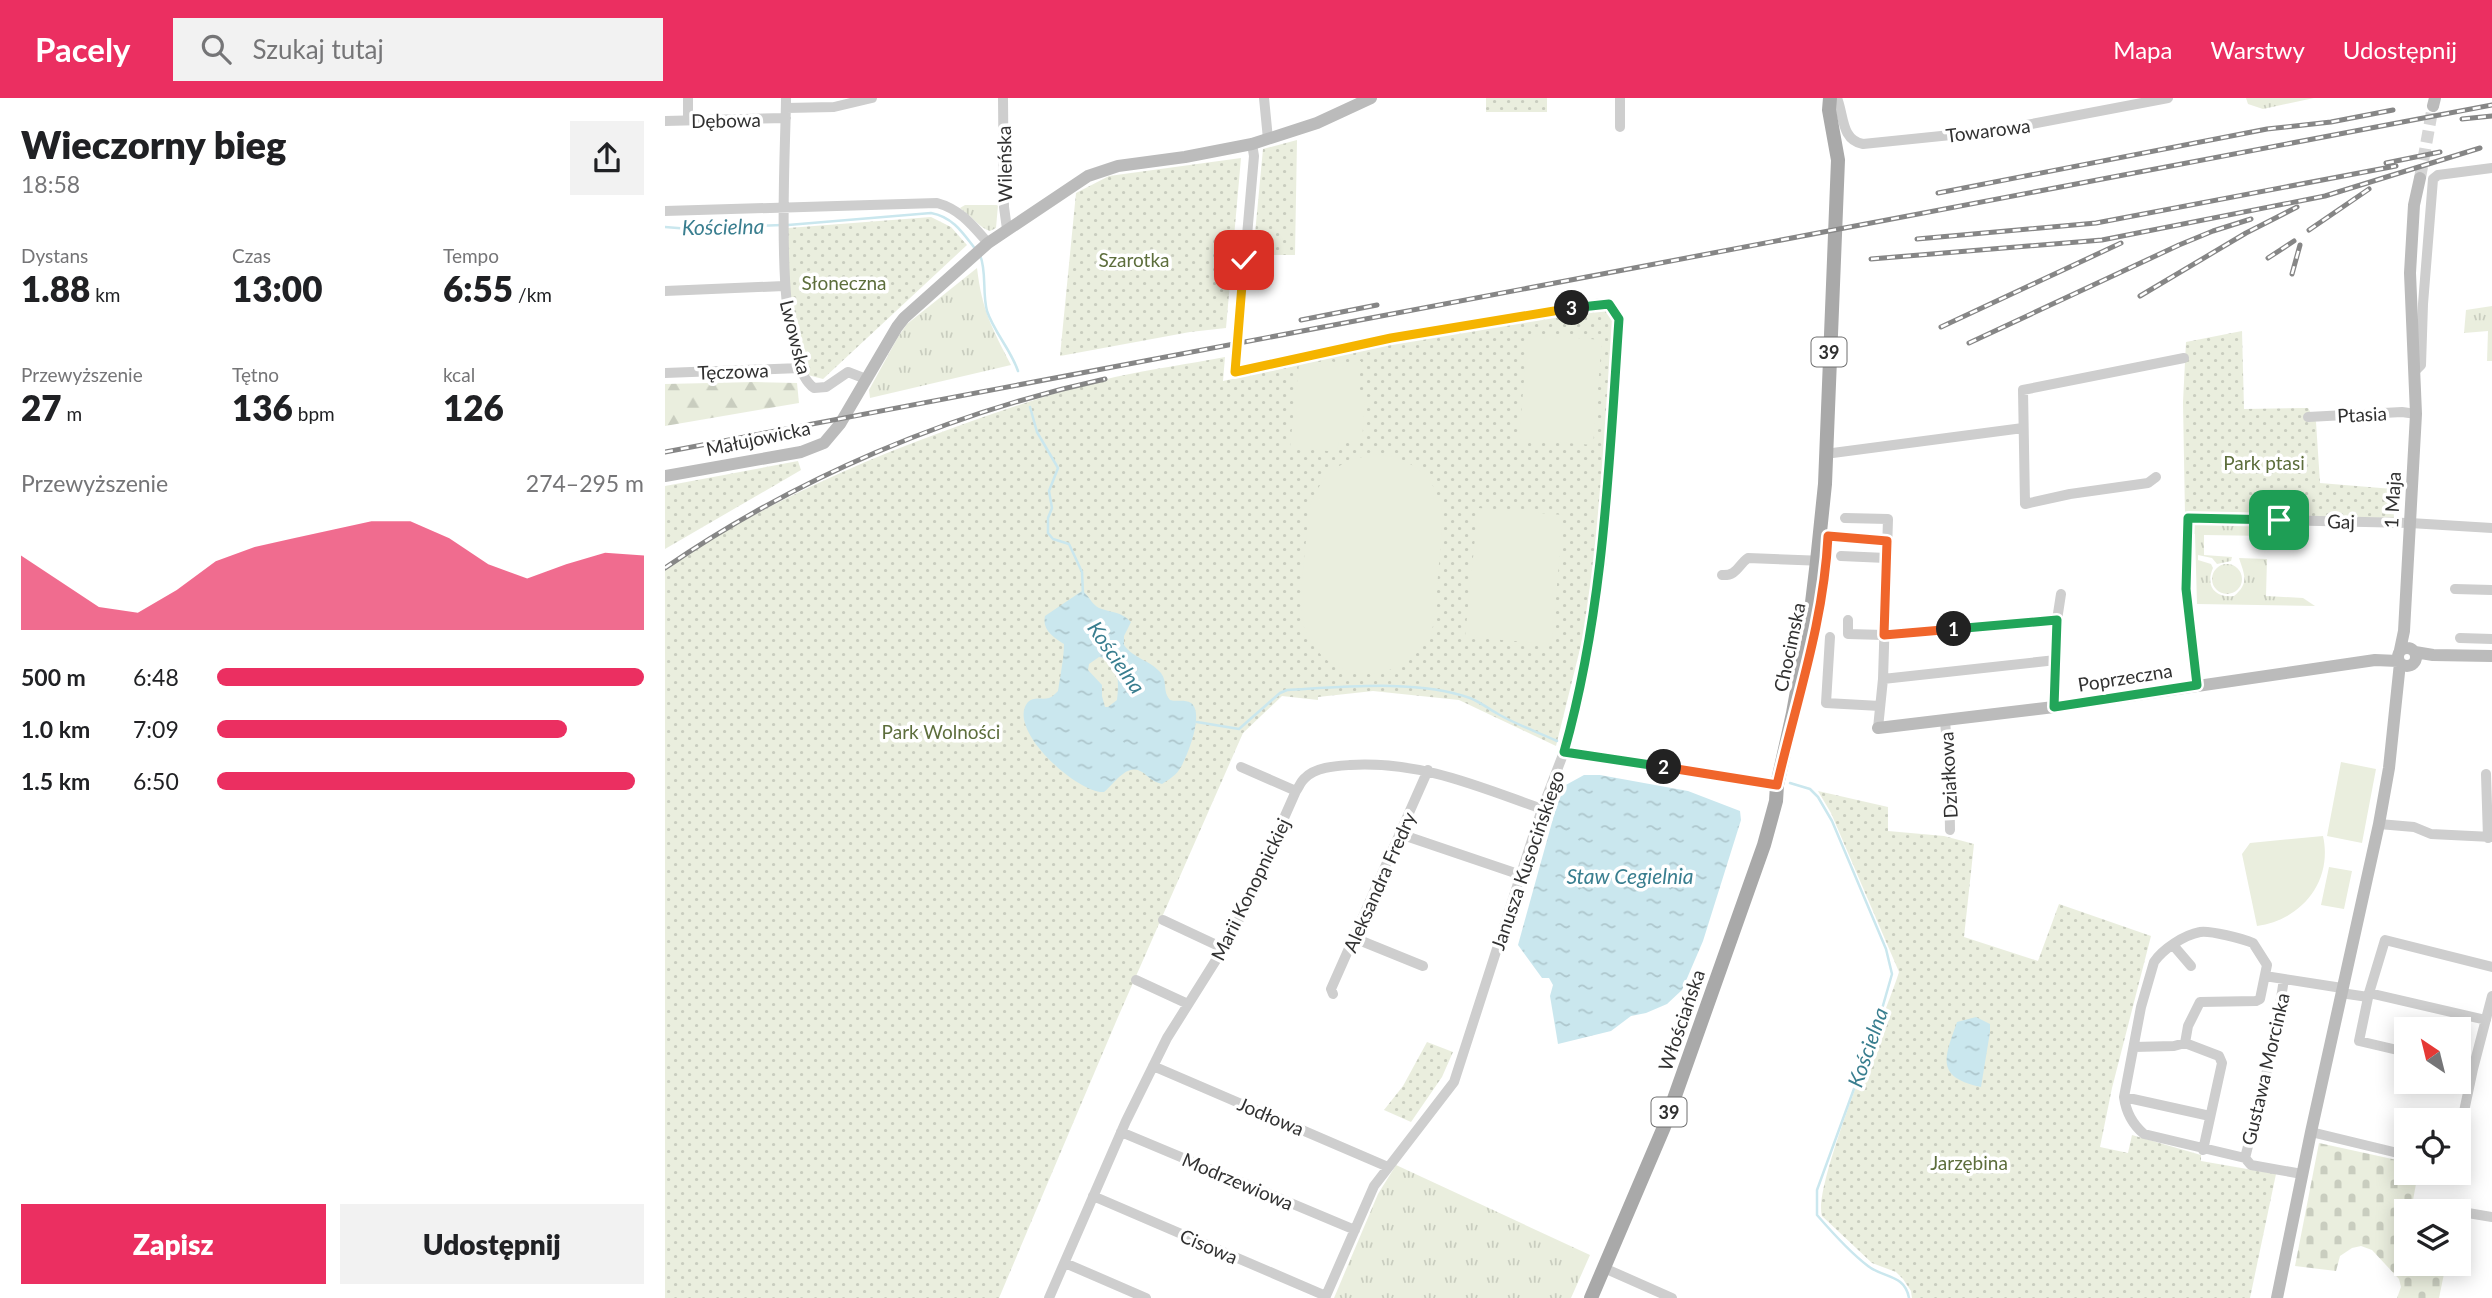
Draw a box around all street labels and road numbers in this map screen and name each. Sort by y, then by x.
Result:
street label: Dębowa [691,108,761,132]
street label: Towarowa [1944,113,2032,147]
street label: Wileńska [992,126,1016,202]
street label: Lwowska [776,297,816,377]
road number: 39 [1811,338,1847,366]
street label: Tęczowa [697,358,769,384]
street label: Ptasia [2336,401,2388,427]
street label: Małujowicka [704,416,812,460]
street label: 1 Maja [2379,471,2405,529]
street label: Gaj [2327,509,2355,533]
street label: Chocimska [1768,600,1810,694]
street label: Poprzeczna [2076,658,2174,696]
street label: Działkowa [1934,731,1962,819]
street label: Janusza Kusocińskiego [1485,767,1569,953]
street label: Aleksandra Fredry [1338,808,1420,956]
street label: Marii Konopnickiej [1206,814,1294,964]
street label: Włościańska [1653,966,1709,1074]
street label: Gustawa Morcinka [2236,990,2294,1148]
street label: Jodłowa [1234,1092,1308,1140]
road number: 39 [1651,1098,1686,1126]
street label: Modrzewiowa [1179,1147,1297,1215]
street label: Cisowa [1177,1224,1241,1268]

